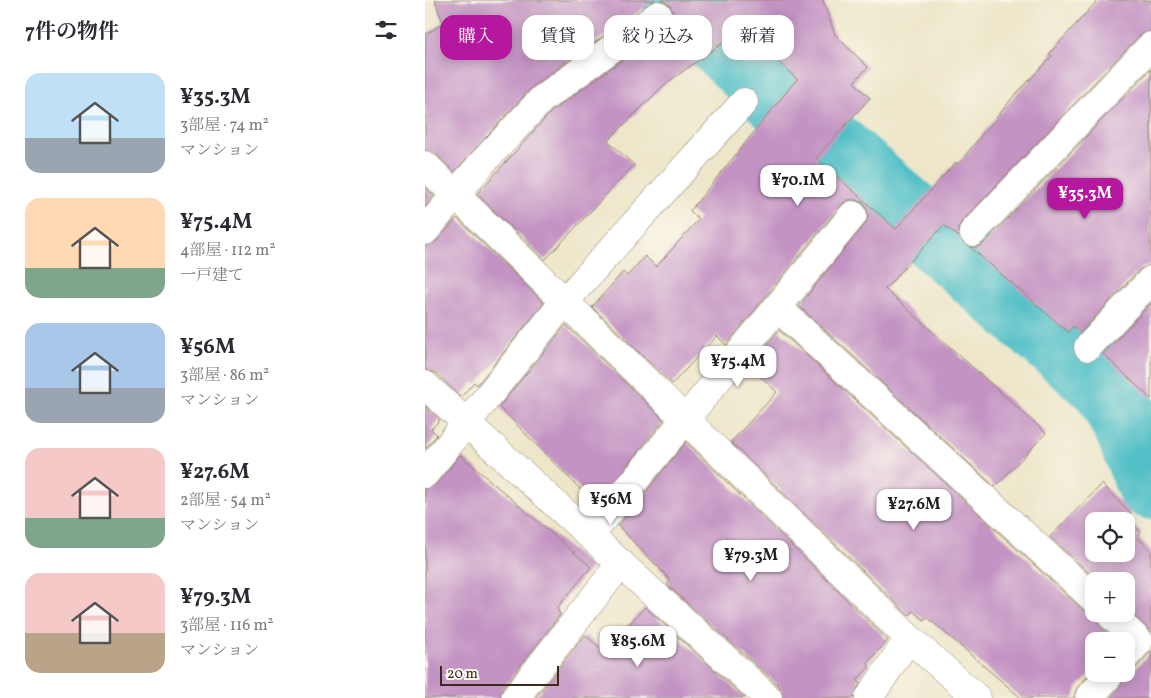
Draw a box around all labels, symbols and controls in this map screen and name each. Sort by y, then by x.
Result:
chip: 購入 [440,15,512,60]
chip: 賃貸 [522,15,594,60]
chip: 絞り込み [604,15,712,60]
chip: 新着 [722,15,794,60]
icon: filters [372,16,400,44]
text: 7件の物件 [25,18,119,47]
text: ¥35.3M [180,83,251,112]
icon: home [65,93,125,153]
text: 3部屋 · 74 m² [180,115,269,137]
text: マンション [180,140,259,162]
pin: ¥70.1M [757,164,839,207]
text: ¥70.1M [771,170,825,192]
pin: ¥35.3M [1044,178,1126,220]
text: ¥35.3M [1058,183,1112,205]
text: ¥75.4M [180,208,252,237]
icon: home [65,218,125,278]
text: 4部屋 · 112 m² [180,240,275,262]
text: 一戸建て [180,265,244,287]
text: ¥56M [180,333,235,362]
icon: home [65,343,125,403]
pin: ¥75.4M [697,346,779,388]
text: ¥75.4M [710,351,766,373]
text: 3部屋 · 86 m² [180,365,269,387]
text: マンション [180,390,259,412]
text: ¥27.6M [180,458,250,487]
icon: home [65,468,125,528]
pin: ¥56M [581,484,641,526]
pin: ¥27.6M [873,488,955,531]
text: ¥56M [590,489,632,511]
text: 2部屋 · 54 m² [180,490,271,512]
text: ¥27.6M [887,494,941,516]
map controls [1085,512,1135,682]
button: locate [1085,512,1135,562]
text: マンション [180,515,259,537]
pin: ¥79.3M [710,540,792,582]
text: ¥79.3M [724,545,778,567]
button: + [1085,572,1135,622]
text: ¥79.3M [180,583,251,612]
icon: home [65,593,125,653]
text: 3部屋 · 116 m² [180,615,274,637]
pin: ¥85.6M [597,626,679,668]
text: ¥85.6M [611,631,666,653]
button: − [1085,632,1135,682]
text: マンション [180,640,259,662]
scale bar [440,663,559,686]
text: 20 m [447,665,478,684]

